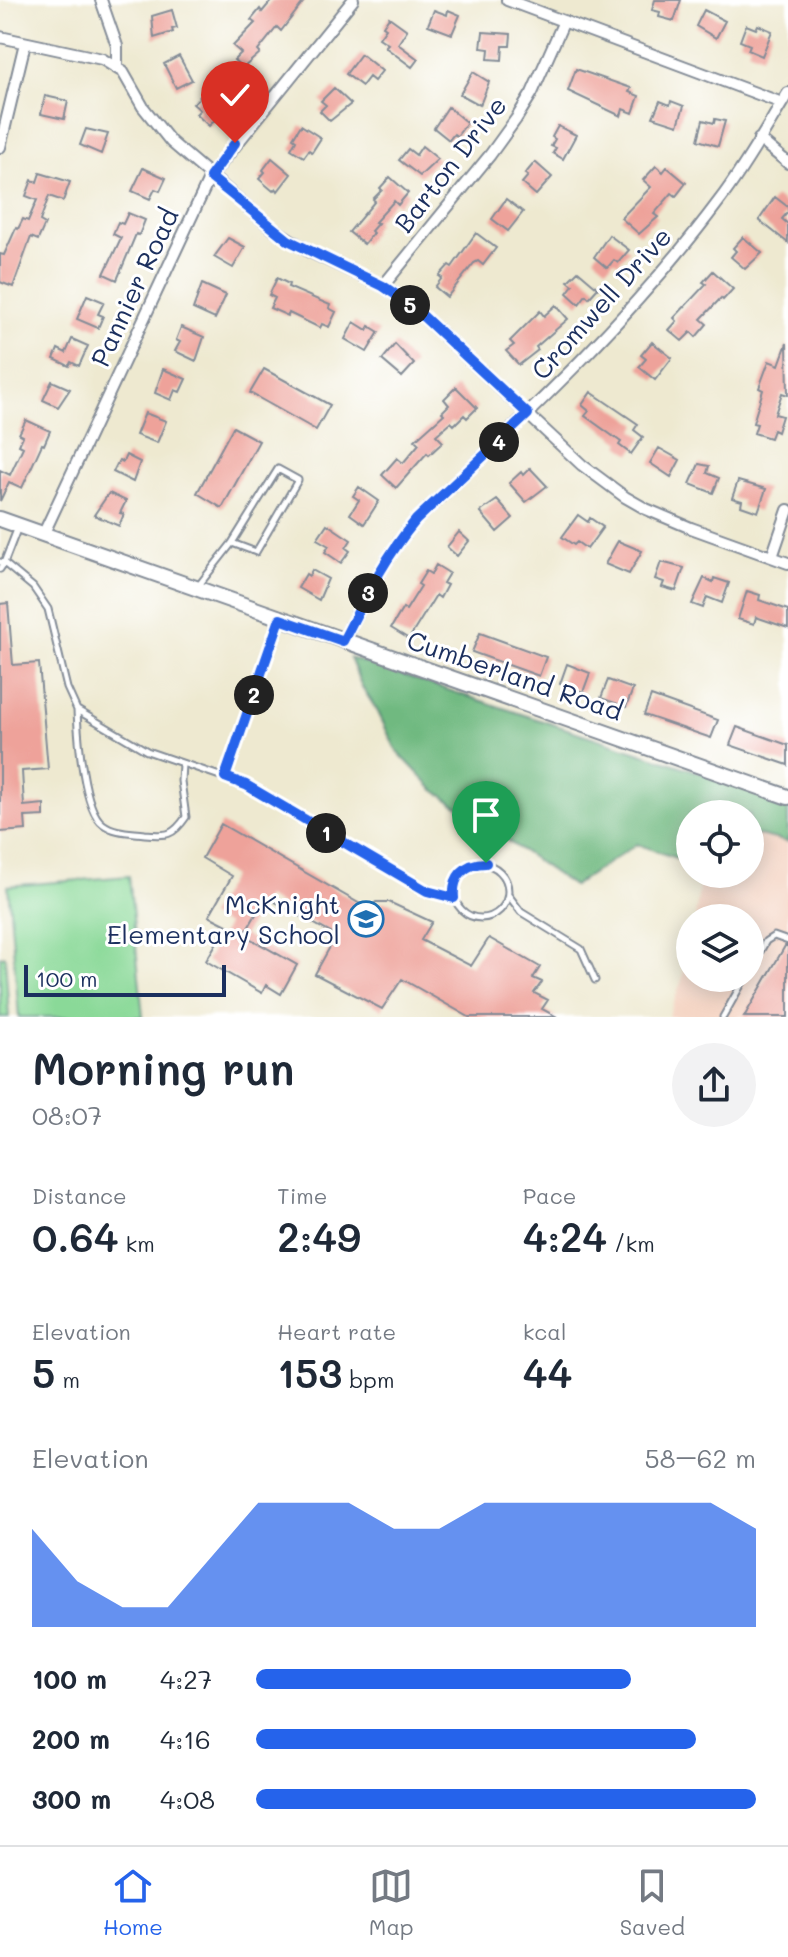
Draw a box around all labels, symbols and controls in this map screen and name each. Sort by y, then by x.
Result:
pin [201,61,269,143]
icon: check [213,73,257,117]
street label: Barton Drive [386,89,514,239]
street label: Pannier Road [82,202,186,372]
street label: Cromwell Drive [523,219,679,387]
pin: 5 [390,285,430,325]
text: 5 [404,290,416,319]
pin: 4 [479,422,519,462]
text: 4 [492,427,506,456]
pin: 3 [348,573,388,613]
text: 3 [361,578,375,607]
street label: Cumberland Road [403,622,627,728]
pin: 2 [234,675,274,715]
text: 2 [248,680,260,709]
pin [452,781,520,863]
icon: arrive [464,793,508,837]
map controls [676,800,764,992]
button: locate [676,800,764,888]
pin: 1 [306,813,346,853]
text: 1 [321,818,331,847]
place label: McKnight Elementary School [107,887,340,951]
school or university icon: McKnight Elementary School [347,900,385,938]
button: layers [676,904,764,992]
scale bar [24,961,226,997]
text: 100 m [36,964,98,993]
text: Morning run [32,1039,295,1096]
button: share [672,1043,756,1127]
text: 08:07 [32,1098,102,1132]
text: Distance [32,1181,127,1210]
text: Time [277,1181,327,1210]
text: Pace [523,1181,576,1210]
text: 0.64 [32,1210,118,1262]
text: 2:49 [277,1210,361,1262]
text: 4:24 [523,1210,607,1262]
text: km [118,1229,155,1258]
text: /km [607,1229,655,1258]
text: Elevation [32,1317,131,1346]
text: Heart rate [277,1317,396,1346]
text: kcal [523,1317,567,1346]
text: 5 [32,1346,55,1398]
text: 153 [277,1346,342,1398]
text: 44 [523,1346,572,1398]
text: m [55,1365,80,1394]
text: bpm [342,1365,394,1394]
text: Elevation [32,1441,149,1475]
text: 58–62 m [645,1441,756,1475]
text: 100 m [32,1662,107,1696]
text: 4:27 [160,1662,212,1696]
text: 200 m [32,1722,110,1756]
text: 4:16 [160,1722,211,1756]
text: 300 m [32,1782,111,1816]
text: 4:08 [160,1782,215,1816]
tab: Home [103,1864,163,1941]
tab: Map [369,1864,414,1941]
tab: Saved [620,1864,685,1941]

